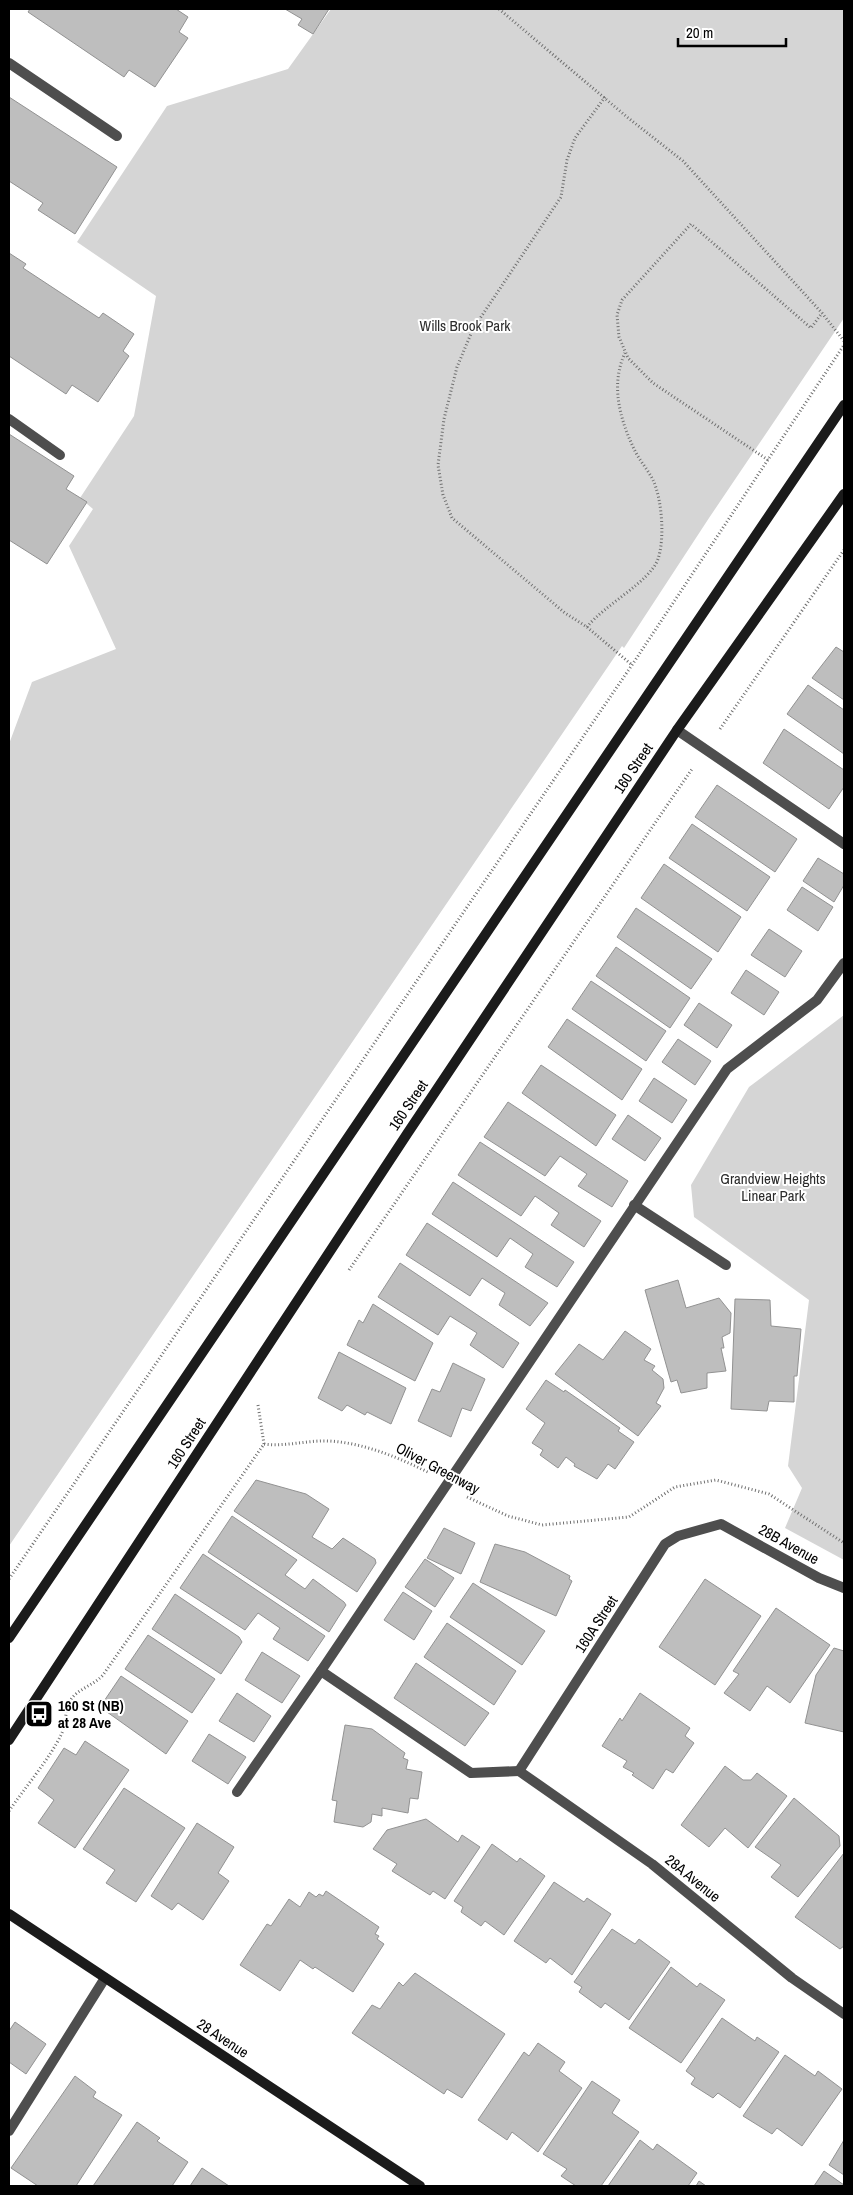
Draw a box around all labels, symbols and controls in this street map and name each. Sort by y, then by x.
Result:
scale bar [678,15,786,47]
text: 20 m [686,22,713,43]
park label: Wills Brook Park [420,315,511,336]
street label: 160 Street [608,738,658,797]
street label: 160 Street [383,1075,433,1134]
park label: Grandview Heights Linear Park [720,1168,826,1206]
street label: 160 Street [162,1413,211,1473]
street label: Oliver Greenway [392,1437,484,1499]
street label: 28B Avenue [755,1519,823,1569]
street label: 160A Street [570,1591,623,1657]
place label: 160 St (NB) at 28 Ave [58,1695,124,1733]
bus stop icon: 160 St (NB) at 28 Ave [24,1699,54,1729]
street label: 28A Avenue [661,1849,725,1907]
street label: 28 Avenue [193,2013,253,2063]

